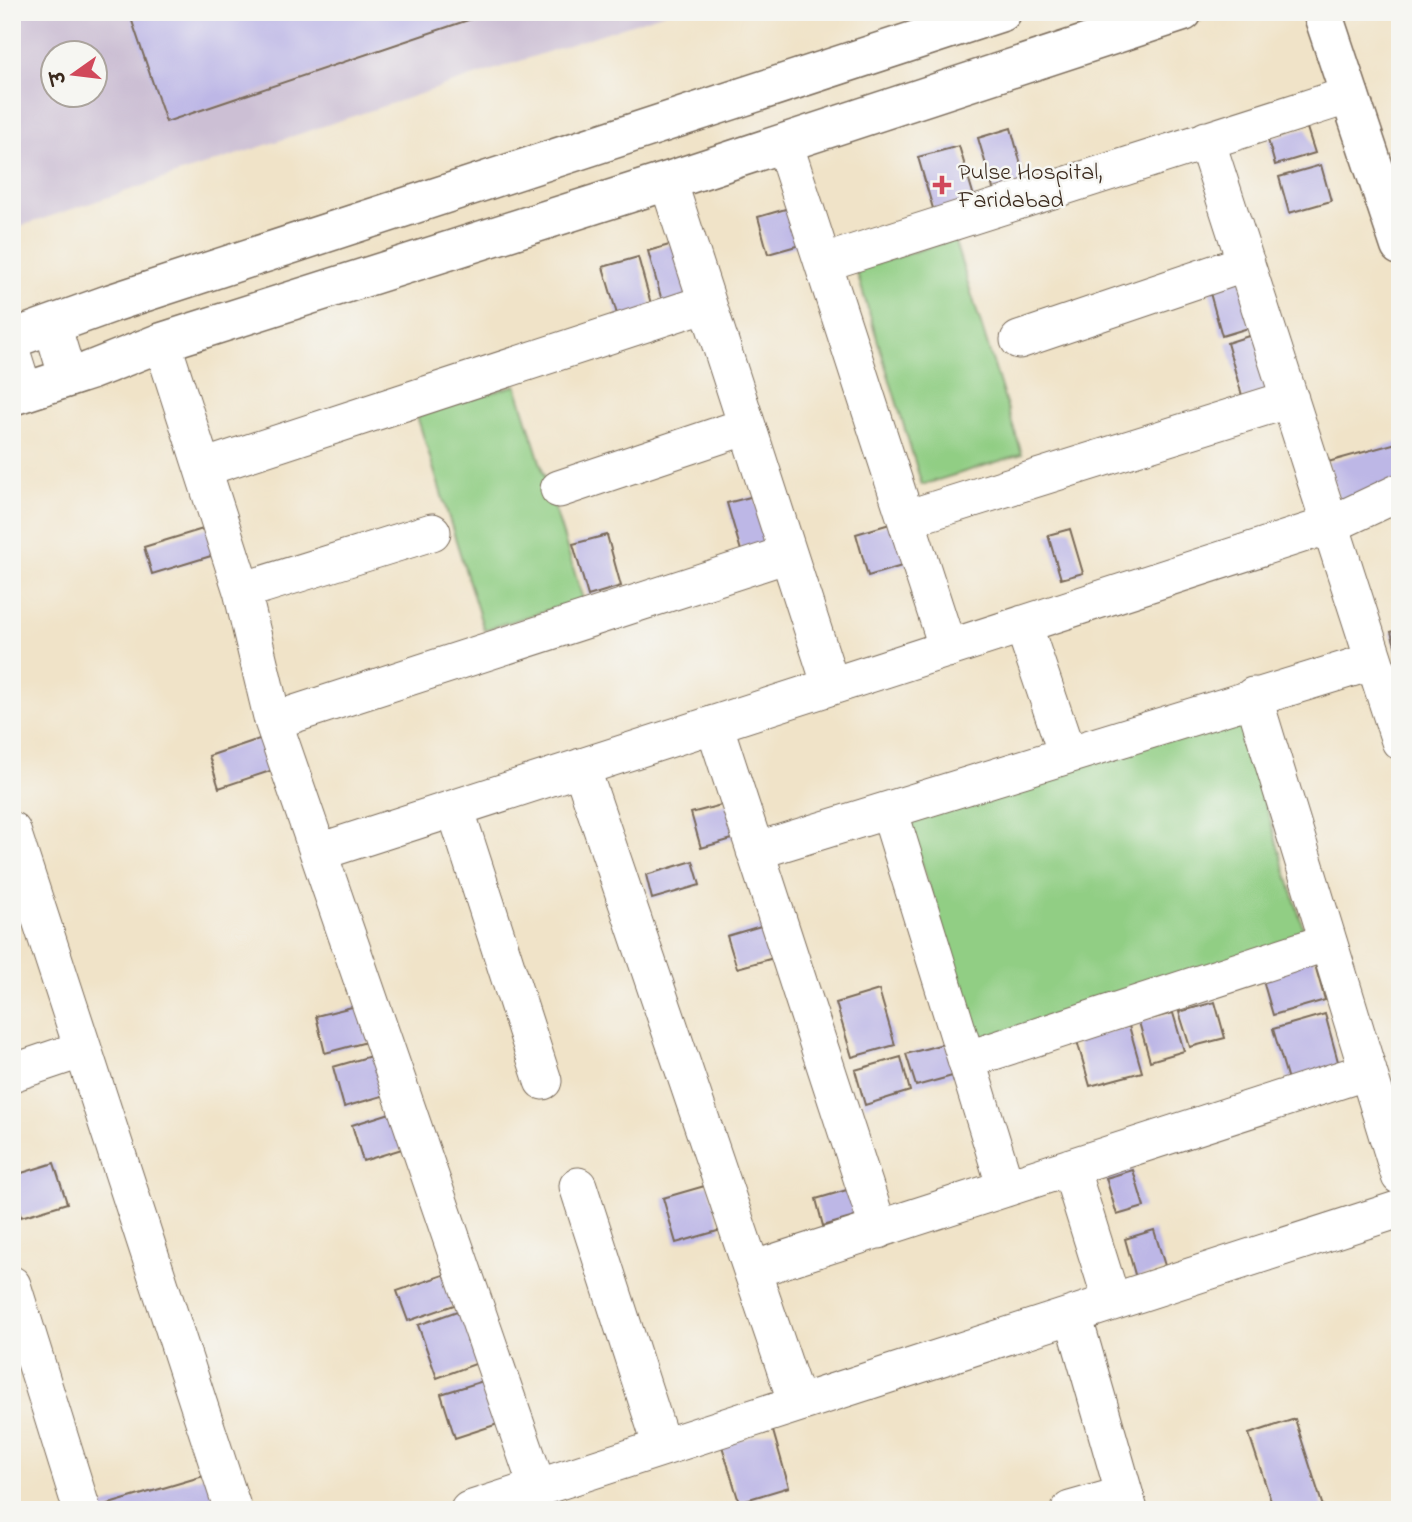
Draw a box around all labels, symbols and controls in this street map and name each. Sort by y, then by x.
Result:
north arrow [38,38,108,108]
text: उ [45,66,75,89]
place label: Pulse Hospital, Faridabad [957,156,1102,219]
marker: Pulse Hospital, Faridabad [932,175,952,195]

